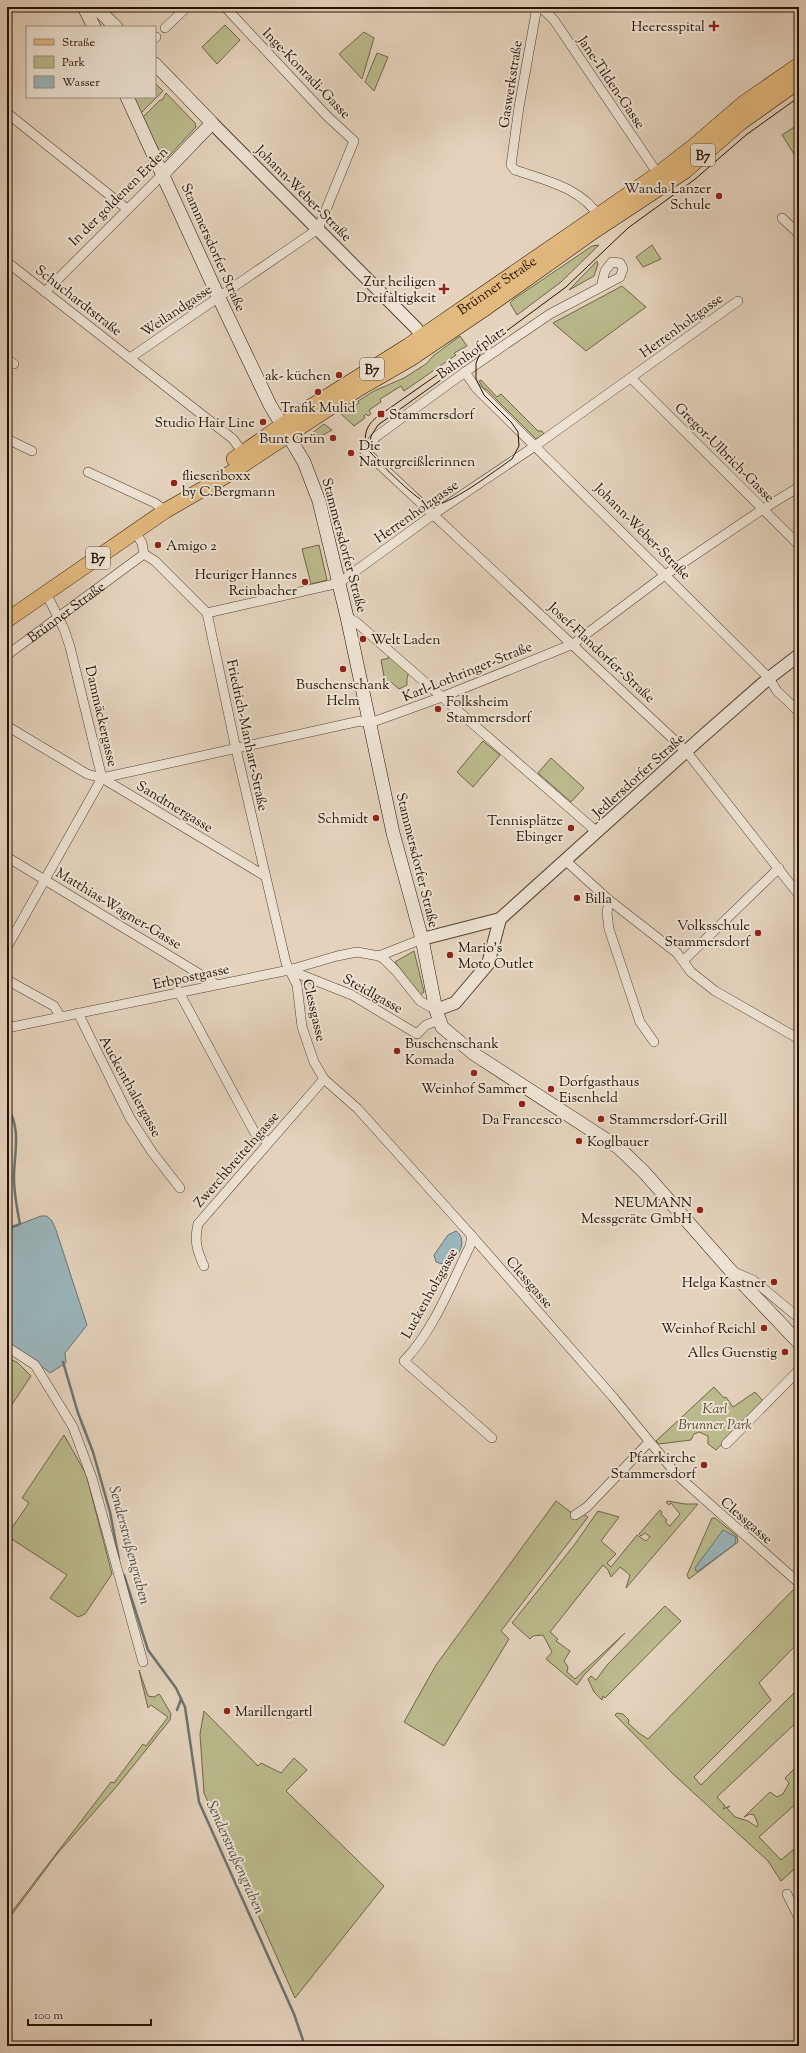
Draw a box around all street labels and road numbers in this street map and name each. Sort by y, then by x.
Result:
street label: Inge-Konradi-Gasse [257,24,354,124]
street label: Jane-Tilden-Gasse [571,32,649,134]
street label: Gaswerkstraße [495,39,529,130]
street label: Johann-Weber-Straße [249,141,355,247]
street label: In der goldenen Erden [65,143,174,252]
road number: B7 [691,144,715,166]
street label: Stammersdorfer Straße [175,180,249,315]
street label: Brünner Straße [454,252,541,321]
street label: Schuchardtstraße [30,261,125,342]
street label: Weilandgasse [138,281,217,343]
street label: Herrenholzgasse [636,290,728,364]
street label: Bahnhofplatz [434,322,511,385]
road number: B7 [360,358,384,380]
street label: Gregor-Ulbrich-Gasse [669,399,778,508]
street label: Stammersdorfer Straße [315,476,371,615]
street label: Herrenholzgasse [371,476,463,549]
street label: Johann-Weber-Straße [588,479,694,585]
road number: B7 [86,547,110,569]
street label: Brünner Straße [24,578,110,649]
street label: Josef-Flandorfer-Straße [542,598,659,708]
street label: Karl-Lothringer-Straße [400,638,536,708]
street label: Friedrich-Manhart-Straße [220,658,272,813]
street label: Dammäckergasse [79,664,121,769]
street label: Jedlersdorfer Straße [588,729,690,824]
street label: Sandtnergasse [132,777,216,838]
street label: Stammersdorfer Straße [390,791,443,930]
street label: Matthias-Wagner-Gasse [51,864,185,955]
street label: Erbpostgasse [151,960,231,996]
street label: Steidlgasse [338,970,406,1020]
street label: Clessgasse [296,977,330,1044]
street label: Auckenthalergasse [93,1033,165,1141]
street label: Zwerchbreitelngasse [190,1108,285,1213]
street label: Luckenholzgasse [398,1245,464,1343]
street label: Clessgasse [500,1253,557,1314]
street label: Clessgasse [715,1493,776,1550]

